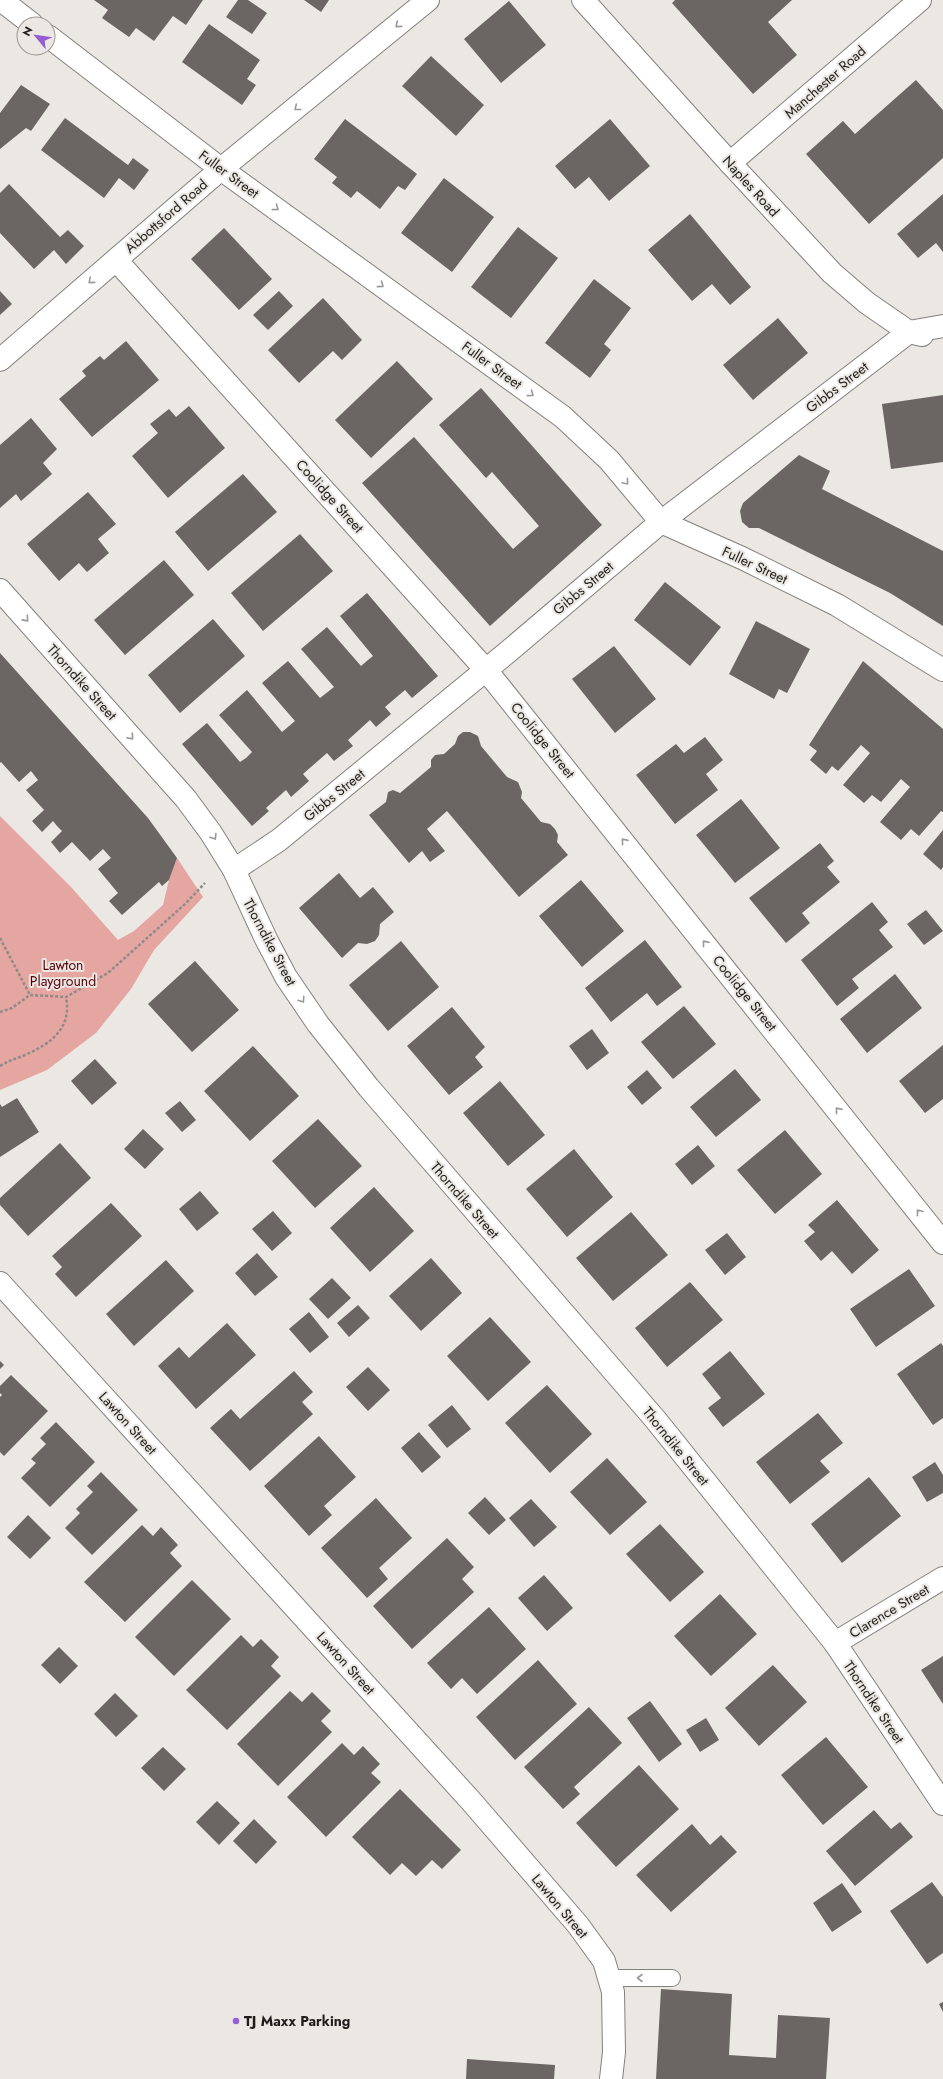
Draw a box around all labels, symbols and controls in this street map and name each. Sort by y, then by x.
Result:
north arrow [16,16,56,56]
one-way arrow [395,21,403,28]
text: N [18,23,36,39]
street label: Manchester Road [780,41,870,123]
one-way arrow [295,103,302,110]
street label: Fuller Street [195,145,264,203]
street label: Naples Road [718,151,784,221]
street label: Abbottsford Road [120,174,212,258]
one-way arrow [271,203,278,210]
one-way arrow [88,277,95,284]
one-way arrow [377,280,384,288]
street label: Fuller Street [458,336,527,394]
street label: Gibbs Street [802,356,873,417]
one-way arrow [527,389,534,396]
street label: Coolidge Street [292,455,369,538]
one-way arrow [622,477,629,484]
street label: Fuller Street [719,541,792,589]
street label: Gibbs Street [548,556,618,619]
one-way arrow [21,614,29,622]
street label: Thorndike Street [42,640,122,725]
street label: Coolidge Street [506,698,580,783]
one-way arrow [126,733,133,740]
street label: Gibbs Street [299,764,369,826]
one-way arrow [209,833,217,840]
one-way arrow [621,839,628,846]
street label: Thorndike Street [239,895,302,990]
one-way arrow [702,940,709,948]
street label: Coolidge Street [708,951,782,1036]
park label: Lawton Playground [30,955,96,991]
one-way arrow [297,996,304,1003]
one-way arrow [836,1108,843,1115]
street label: Thorndike Street [426,1157,504,1243]
one-way arrow [917,1210,924,1217]
street label: Lawton Street [94,1387,162,1459]
street label: Thorndike Street [638,1402,714,1490]
street label: Clarence Street [845,1579,933,1643]
street label: Lawton Street [312,1627,380,1699]
street label: Thorndike Street [839,1657,909,1748]
street label: Lawton Street [527,1870,593,1943]
one-way arrow [637,1974,643,1982]
place label: TJ Maxx Parking [244,2011,350,2031]
marker: TJ Maxx Parking [231,2016,241,2026]

